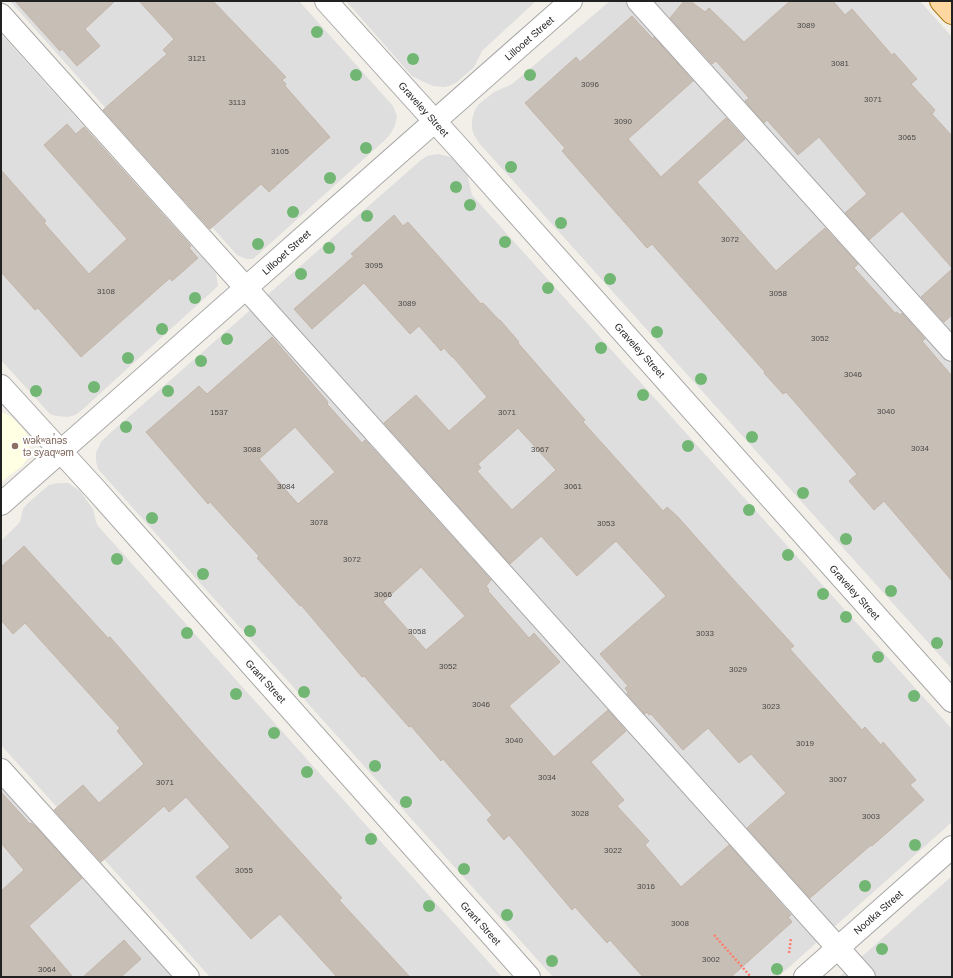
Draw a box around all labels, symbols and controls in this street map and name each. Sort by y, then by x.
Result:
street label: Lillooet Street [503,14,556,63]
house number: 3089 [797,21,815,30]
house number: 3121 [188,54,206,63]
house number: 3081 [831,59,849,68]
street label: Graveley Street [396,80,451,139]
house number: 3096 [581,80,599,89]
house number: 3071 [864,95,882,104]
house number: 3113 [228,98,246,107]
house number: 3090 [614,117,632,126]
house number: 3065 [898,133,916,142]
house number: 3105 [271,147,289,156]
street label: Lillooet Street [260,228,313,277]
house number: 3072 [721,235,739,244]
house number: 3095 [365,261,383,270]
house number: 3108 [97,287,115,296]
house number: 3058 [769,289,787,298]
house number: 3089 [398,299,416,308]
street label: Graveley Street [612,321,667,380]
house number: 3052 [811,334,829,343]
house number: 3046 [844,370,862,379]
house number: 3040 [877,407,895,416]
house number: 1537 [210,408,228,417]
house number: 3071 [498,408,516,417]
place label: wək̓ʷan̓əs tə syaqʷəm [22,432,74,458]
marker: wək̓ʷan̓əs tə syaqʷəm [10,441,20,451]
house number: 3034 [911,444,929,453]
house number: 3088 [243,445,261,454]
house number: 3067 [531,445,549,454]
house number: 3084 [277,482,295,491]
house number: 3061 [564,482,582,491]
house number: 3078 [310,518,328,527]
house number: 3053 [597,519,615,528]
house number: 3072 [343,555,361,564]
street label: Graveley Street [827,563,882,622]
house number: 3066 [374,590,392,599]
house number: 3058 [408,627,426,636]
house number: 3033 [696,629,714,638]
street label: Grant Street [243,657,288,705]
house number: 3052 [439,662,457,671]
house number: 3029 [729,665,747,674]
house number: 3046 [472,700,490,709]
house number: 3023 [762,702,780,711]
house number: 3040 [505,736,523,745]
house number: 3019 [796,739,814,748]
house number: 3034 [538,773,556,782]
house number: 3007 [829,775,847,784]
house number: 3071 [156,778,174,787]
house number: 3028 [571,809,589,818]
house number: 3003 [862,812,880,821]
house number: 3022 [604,846,622,855]
house number: 3055 [235,866,253,875]
house number: 3016 [637,882,655,891]
street label: Nootka Street [852,888,905,937]
street label: Grant Street [458,899,503,947]
house number: 3008 [671,919,689,928]
house number: 3002 [702,955,720,964]
house number: 3064 [38,965,56,974]

